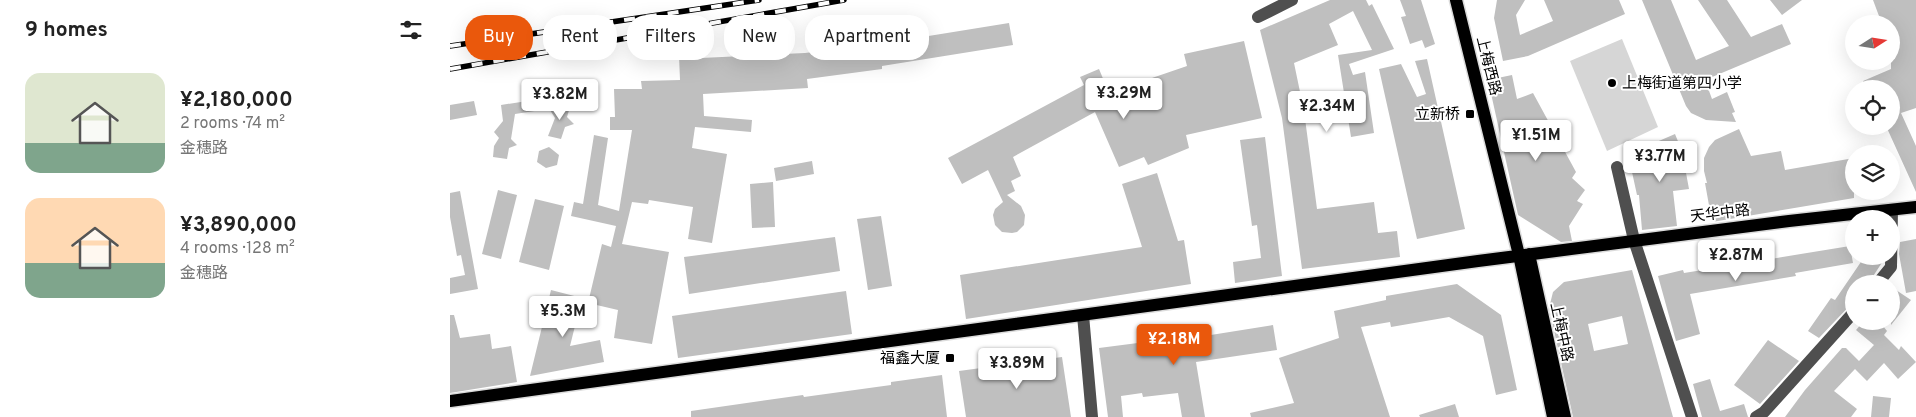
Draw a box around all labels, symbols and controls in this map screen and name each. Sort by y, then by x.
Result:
chip: Buy [465,15,533,60]
chip: Rent [543,15,617,60]
chip: Filters [627,15,714,60]
chip: New [724,15,795,60]
chip: Apartment [805,15,929,60]
north arrow [1845,15,1900,70]
map controls [1845,15,1900,330]
icon: filters [397,16,425,44]
text: 9 homes [25,17,108,44]
street label: 上梅西路 [1471,35,1504,98]
place label: 上梅街道第四小学 [1622,75,1742,94]
marker: 上梅街道第四小学 [1606,77,1618,89]
pin: ¥3.82M [519,78,601,121]
pin: ¥3.29M [1083,78,1165,120]
button: locate [1845,80,1900,135]
text: ¥3.29M [1096,84,1152,104]
text: ¥3.82M [532,85,588,105]
text: ¥2,180,000 [180,87,293,114]
pin: ¥2.34M [1286,90,1368,133]
icon: home [65,93,125,153]
text: ¥2.34M [1299,97,1355,117]
place label: 立新桥 [1415,106,1460,125]
marker: 立新桥 [1464,108,1476,120]
text: 2 rooms · 74 m² [180,114,285,134]
pin: ¥1.51M [1495,120,1577,162]
text: ¥1.51M [1511,126,1561,146]
text: 金穗路 [180,139,228,159]
pin: ¥3.77M [1619,140,1701,183]
button: layers [1845,145,1900,200]
text: ¥3.77M [1634,147,1686,167]
street label: 天华中路 [1689,200,1751,228]
button: + [1845,210,1900,265]
text: ¥3,890,000 [180,212,297,239]
icon: home [65,218,125,278]
text: 4 rooms · 128 m² [180,239,295,259]
pin: ¥2.87M [1695,240,1777,282]
text: ¥2.87M [1709,246,1763,266]
text: 金穗路 [180,264,228,284]
button: − [1845,275,1900,330]
pin: ¥5.3M [528,296,598,338]
street label: 上梅中路 [1545,301,1576,364]
text: ¥5.3M [540,302,586,322]
pin: ¥2.18M [1133,324,1215,366]
text: ¥2.18M [1148,330,1200,350]
pin: ¥3.89M [976,348,1058,390]
place label: 福鑫大厦 [880,350,940,369]
marker: 福鑫大厦 [944,352,956,364]
text: ¥3.89M [989,354,1045,374]

